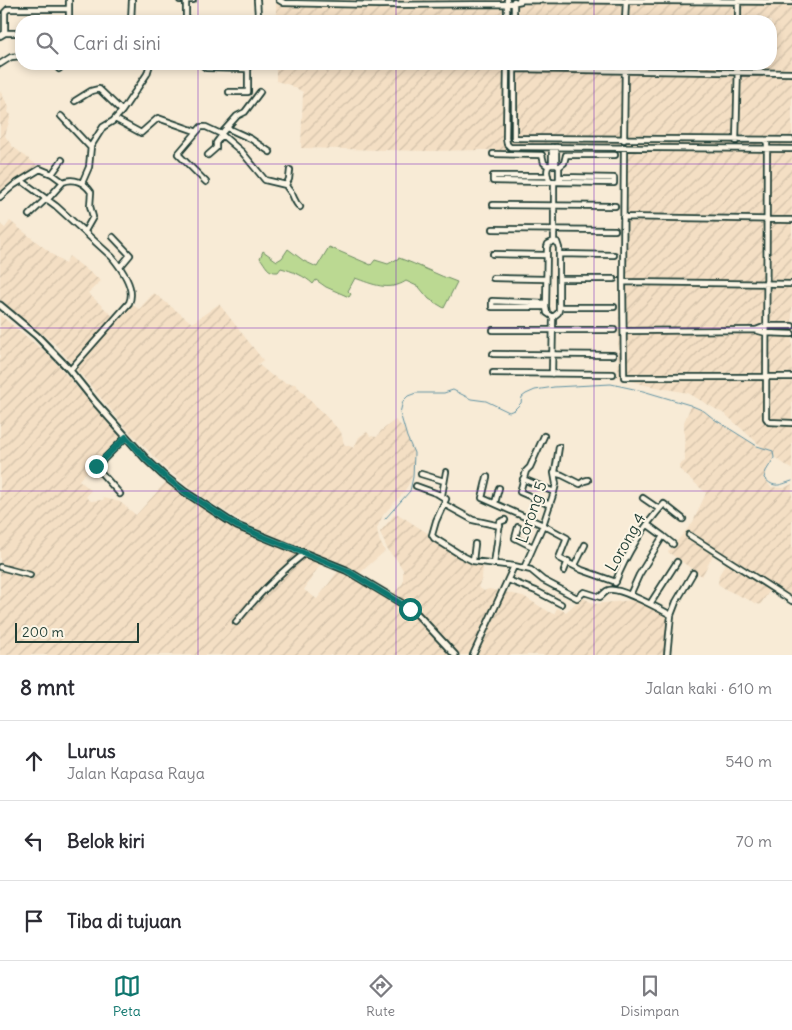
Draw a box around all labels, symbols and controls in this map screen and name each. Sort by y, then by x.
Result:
search box [15,15,777,70]
icon: search [33,29,61,57]
text: Cari di sini [73,31,161,55]
route end [85,455,108,478]
street label: Lorong 5 [511,478,551,546]
street label: Lorong 4 [600,509,650,575]
route start [399,598,422,621]
scale bar [15,620,139,643]
text: 200 m [22,623,64,641]
text: 8 mnt [20,674,75,701]
text: Jalan kaki · 610 m [645,678,772,698]
text: Lurus [67,739,116,763]
icon: ahead [20,747,48,775]
text: 540 m [725,751,772,771]
text: Jalan Kapasa Raya [67,763,205,783]
icon: left [20,827,48,855]
text: Belok kiri [67,829,145,853]
text: 70 m [736,831,772,851]
icon: arrive [20,907,48,935]
text: Tiba di tujuan [67,909,182,933]
tab: Peta [113,972,141,1020]
tab: Rute [366,972,395,1020]
tab: Disimpan [620,972,679,1020]

